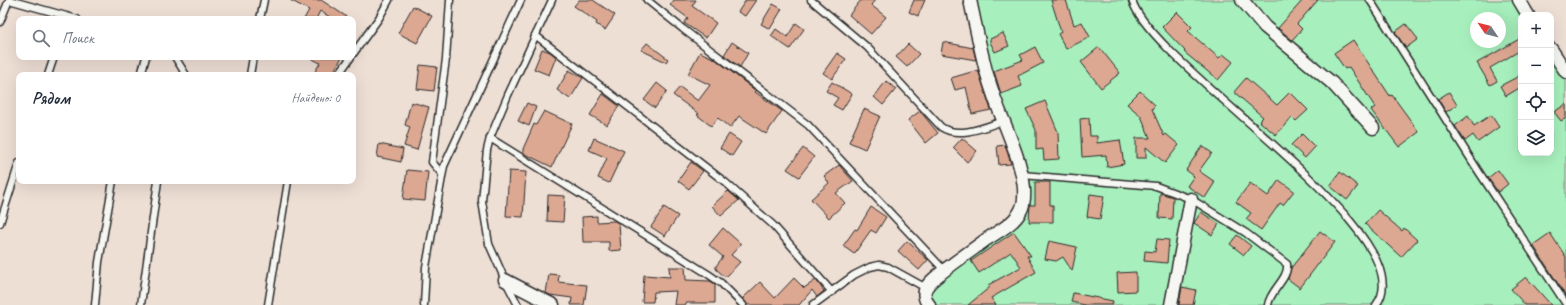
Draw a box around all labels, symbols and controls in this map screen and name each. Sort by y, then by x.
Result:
north arrow [1470,12,1506,48]
map controls [1518,12,1554,156]
button: + [1518,12,1554,48]
search box [16,16,356,60]
icon: search [30,27,52,49]
text: Поиск [62,29,94,48]
button: − [1518,48,1554,84]
button: locate [1518,84,1554,120]
text: Рядом [32,88,70,109]
text: Найдено: 0 [292,90,340,106]
button: layers [1518,120,1554,156]

